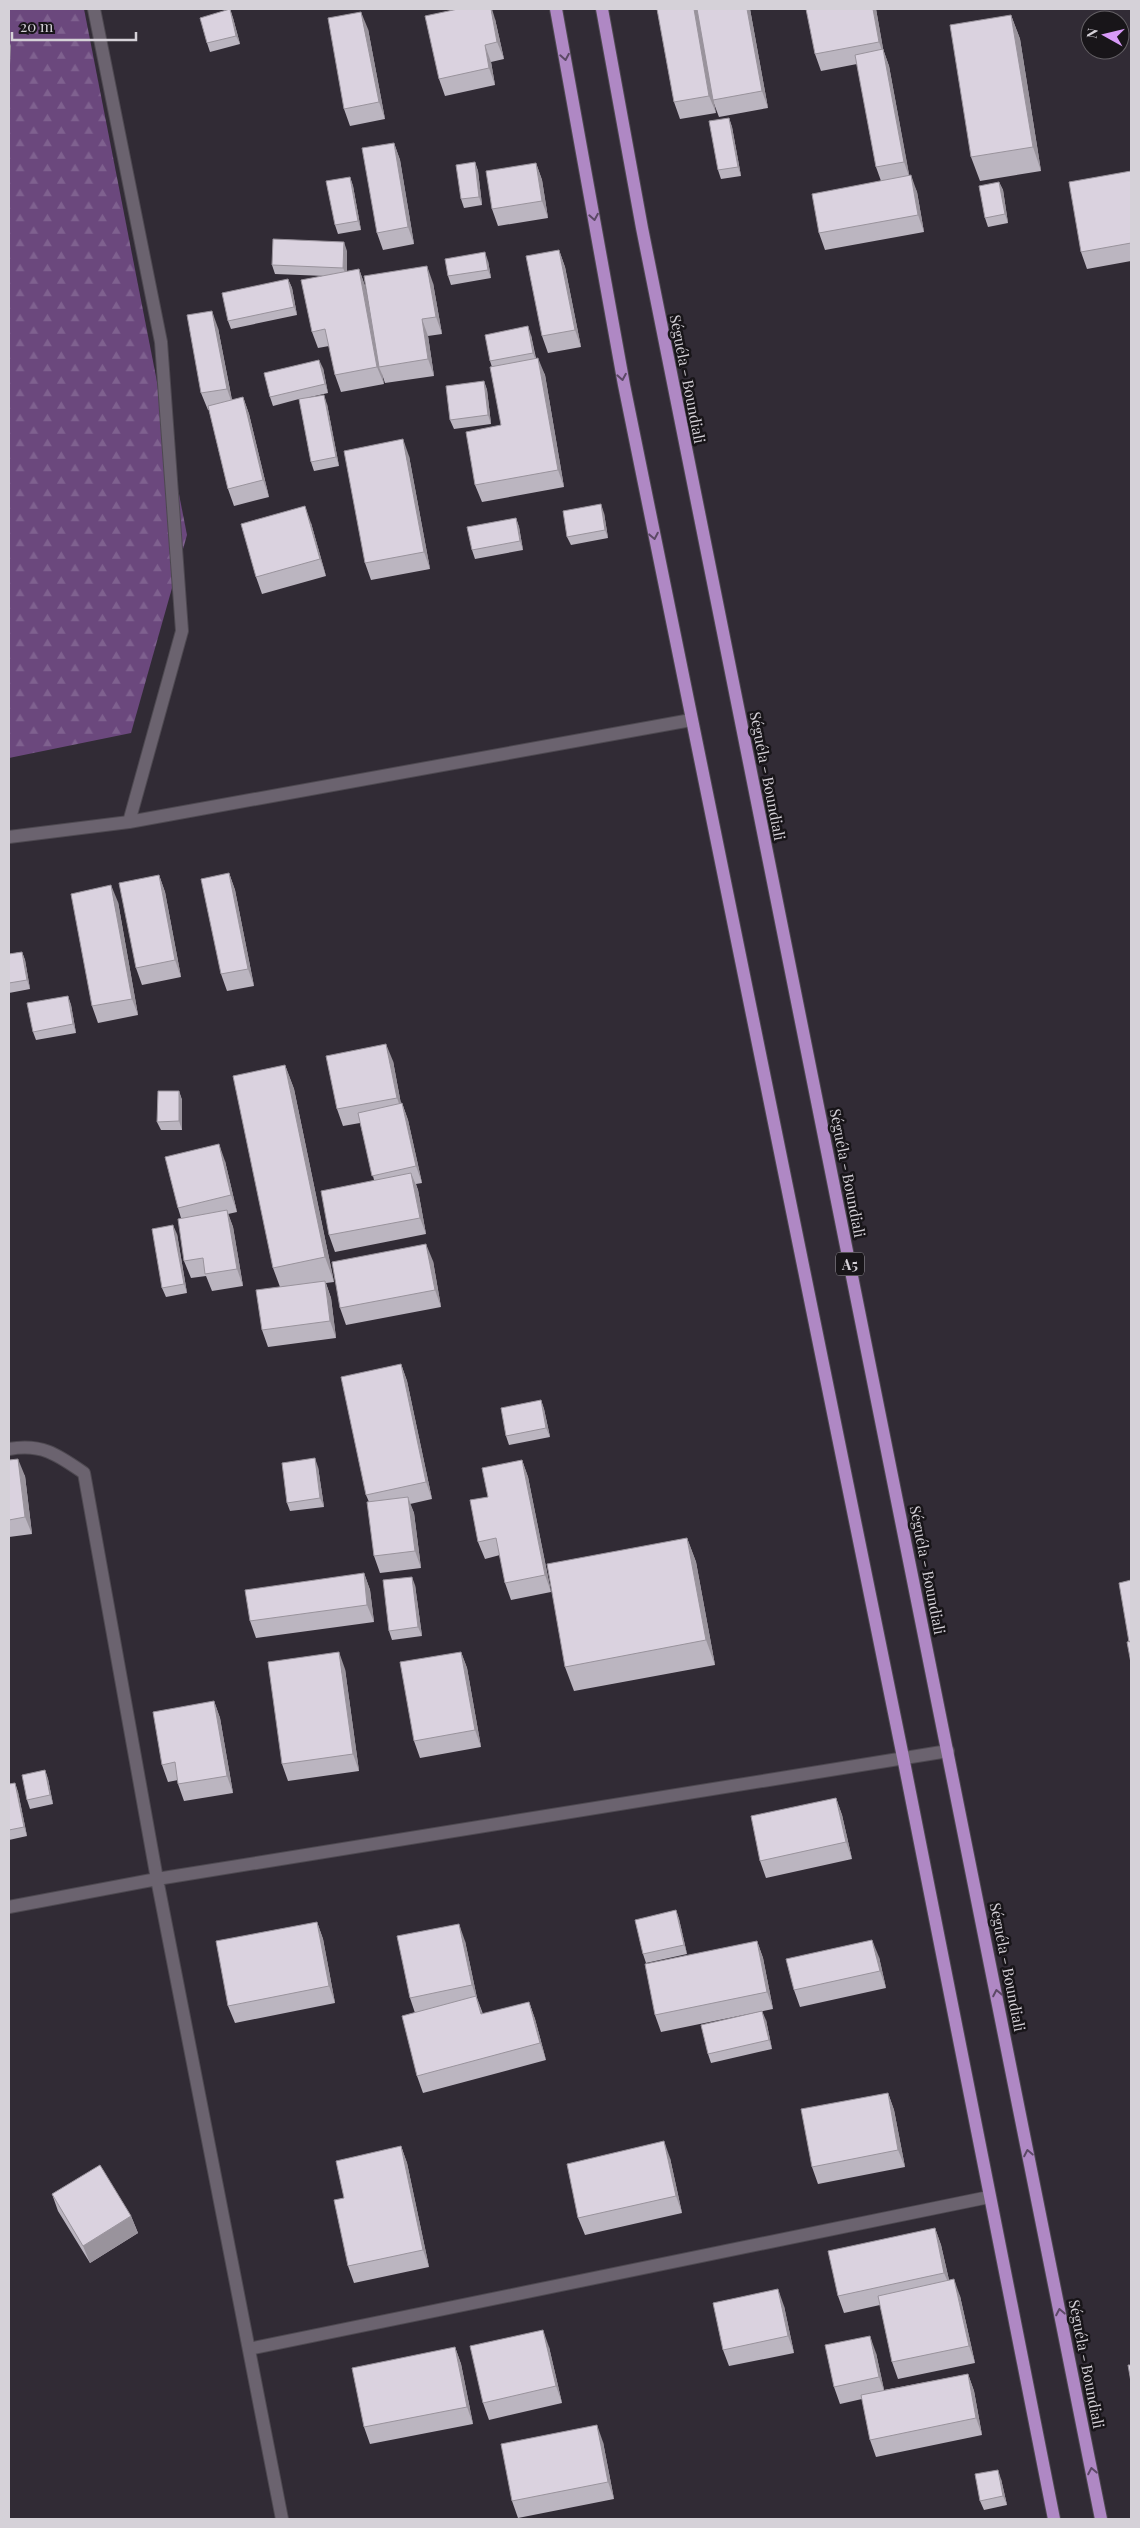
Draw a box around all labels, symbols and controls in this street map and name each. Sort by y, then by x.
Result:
scale bar [12,10,136,42]
north arrow [1080,10,1130,60]
text: 20 m [20,16,54,36]
text: N [1082,27,1102,39]
one-way arrow [560,52,570,61]
one-way arrow [588,212,598,221]
street label: Séguéla - Boundiali [666,313,710,446]
one-way arrow [617,372,627,381]
one-way arrow [649,532,659,540]
street label: Séguéla - Boundiali [746,710,790,843]
street label: Séguéla - Boundiali [826,1107,870,1240]
road number: A5 [836,1252,864,1276]
street label: Séguéla - Boundiali [906,1504,950,1637]
street label: Séguéla - Boundiali [986,1901,1030,2034]
one-way arrow [992,1989,1002,1998]
one-way arrow [1024,2148,1034,2157]
street label: Séguéla - Boundiali [1065,2298,1109,2431]
one-way arrow [1055,2308,1066,2317]
one-way arrow [1087,2467,1097,2476]

